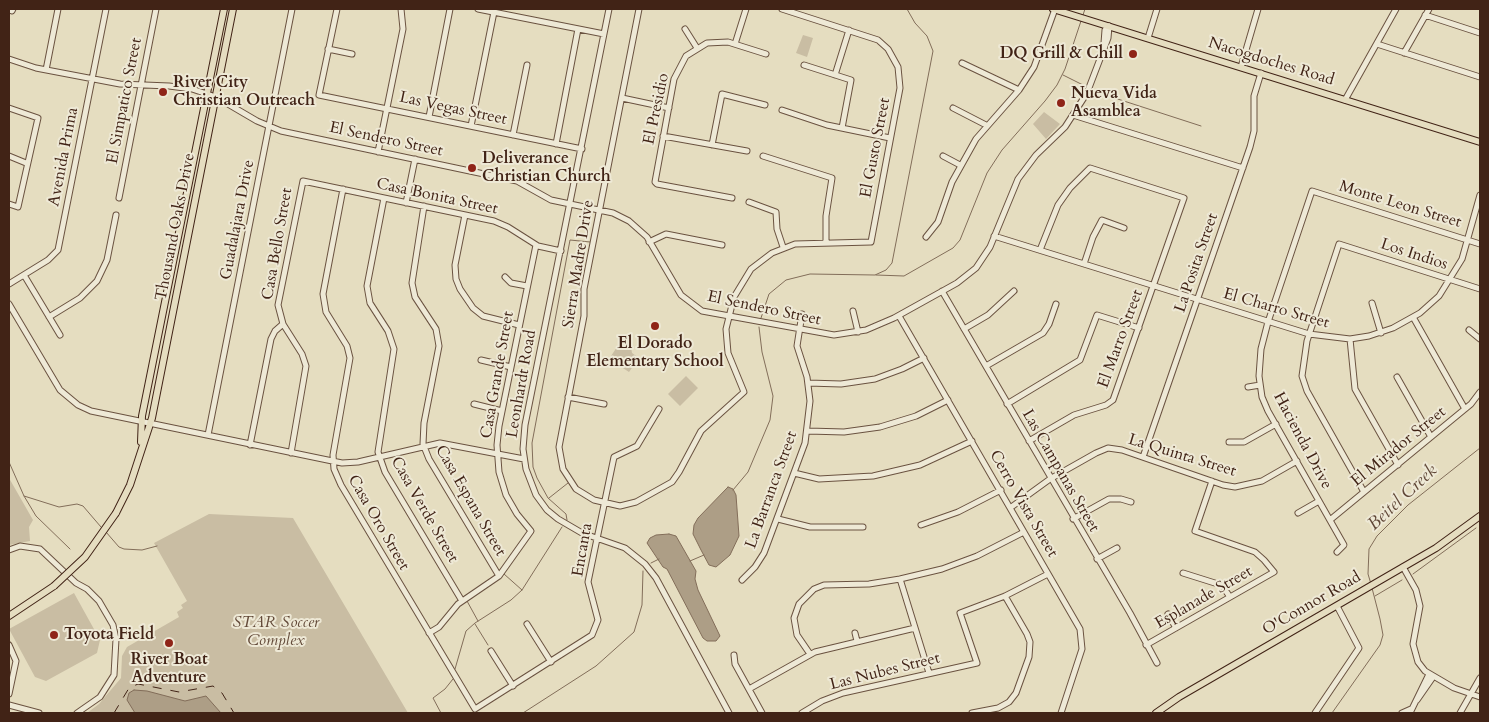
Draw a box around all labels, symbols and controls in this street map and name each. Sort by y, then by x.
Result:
street label: Nacogdoches Road [1206,34,1336,90]
street label: El Simpatico Street [103,36,147,166]
place label: DQ Grill & Chill [1000,44,1123,64]
marker: DQ Grill & Chill [1127,48,1139,60]
street label: El Presidio [640,72,674,146]
place label: River City Christian Outreach [173,73,315,111]
place label: Nueva Vida Asamblea [1071,84,1157,122]
marker: River City Christian Outreach [157,86,169,98]
street label: Las Vegas Street [398,88,508,130]
street label: El Gusto Street [857,96,895,200]
marker: Nueva Vida Asamblea [1055,97,1067,109]
street label: Avenida Prima [45,106,83,208]
street label: El Sendero Street [327,119,445,161]
place label: Deliverance Christian Church [482,149,611,187]
street label: Thousand Oaks Drive [152,152,200,302]
street label: Guadalajara Drive [217,158,259,282]
marker: Deliverance Christian Church [466,162,478,174]
street label: Casa Bonita Street [375,175,499,219]
street label: Monte Leon Street [1337,177,1463,233]
street label: Casa Bello Street [259,186,297,302]
street label: Sierra Madre Drive [559,199,599,329]
street label: La Posita Street [1171,211,1223,315]
street label: Los Indios [1378,235,1450,275]
street label: El Charro Street [1221,285,1331,333]
street label: El Marro Street [1094,287,1148,391]
street label: El Sendero Street [705,288,823,330]
street label: Casa Grande Street [477,310,519,440]
marker: El Dorado Elementary School [649,320,661,332]
street label: Leonhardt Road [503,329,541,439]
place label: El Dorado Elementary School [586,334,724,372]
street label: Hacienda Drive [1268,389,1336,493]
street label: El Mirador Street [1348,403,1450,491]
street label: Las Campanas Street [1017,406,1103,536]
street label: La Barranca Street [742,429,802,551]
street label: La Quinta Street [1126,430,1238,482]
street label: Casa Espana Street [430,442,510,560]
street label: Cerro Vista Street [985,447,1061,561]
street label: Casa Verde Street [386,454,462,566]
water label: Beitel Creek [1364,460,1442,536]
street label: Casa Oro Street [343,472,413,574]
street label: Encanta [569,522,597,578]
street label: Esplanade Street [1152,562,1256,634]
street label: O'Connor Road [1259,568,1365,640]
park label: STAR Soccer Complex [233,613,319,651]
place label: Toyota Field [64,625,154,645]
marker: Toyota Field [48,629,60,641]
marker: River Boat Adventure [163,637,175,649]
street label: Las Nubes Street [828,649,942,695]
place label: River Boat Adventure [130,650,208,688]

